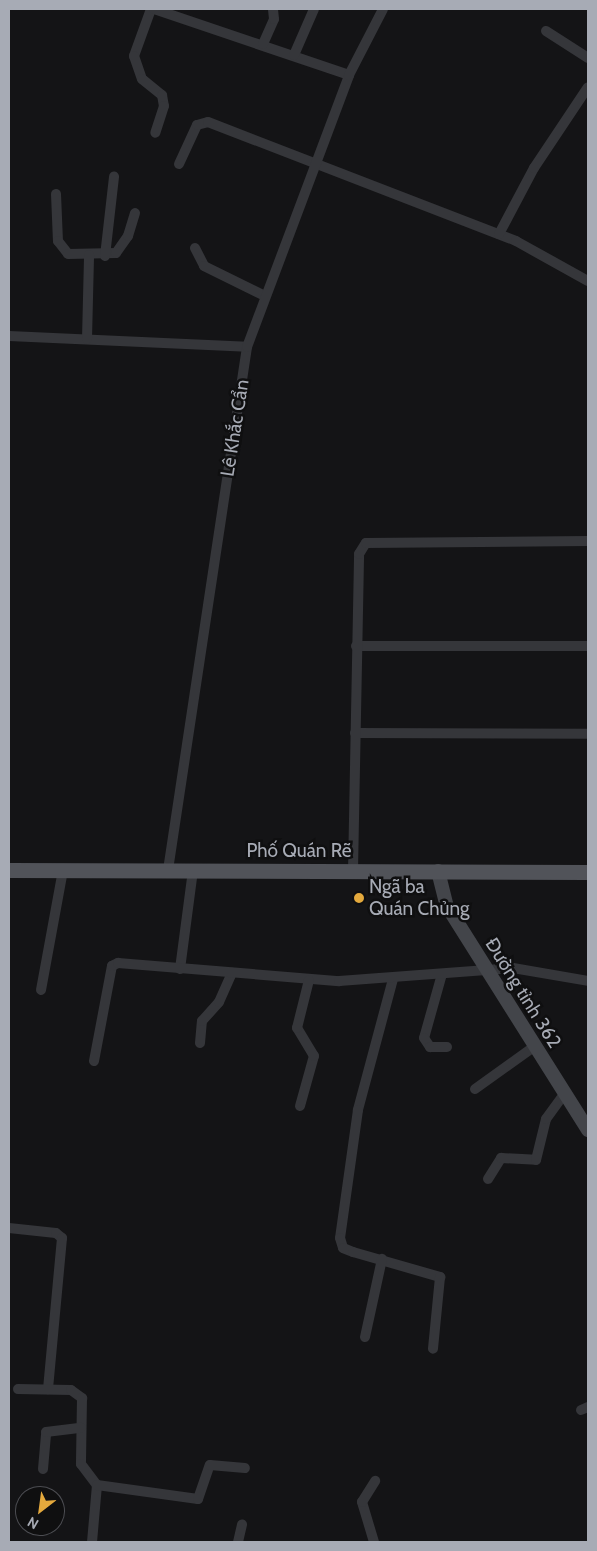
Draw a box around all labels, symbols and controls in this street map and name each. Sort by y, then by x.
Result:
street label: Lê Khắc Cẩn [216,378,254,478]
street label: Phố Quán Rẽ [246,840,352,862]
place label: Ngã ba Quán Chủng [369,876,470,920]
marker: Ngã ba Quán Chủng [353,892,365,904]
street label: Đường tỉnh 362 [480,934,566,1052]
north arrow [15,1486,65,1536]
text: N [24,1513,42,1533]

